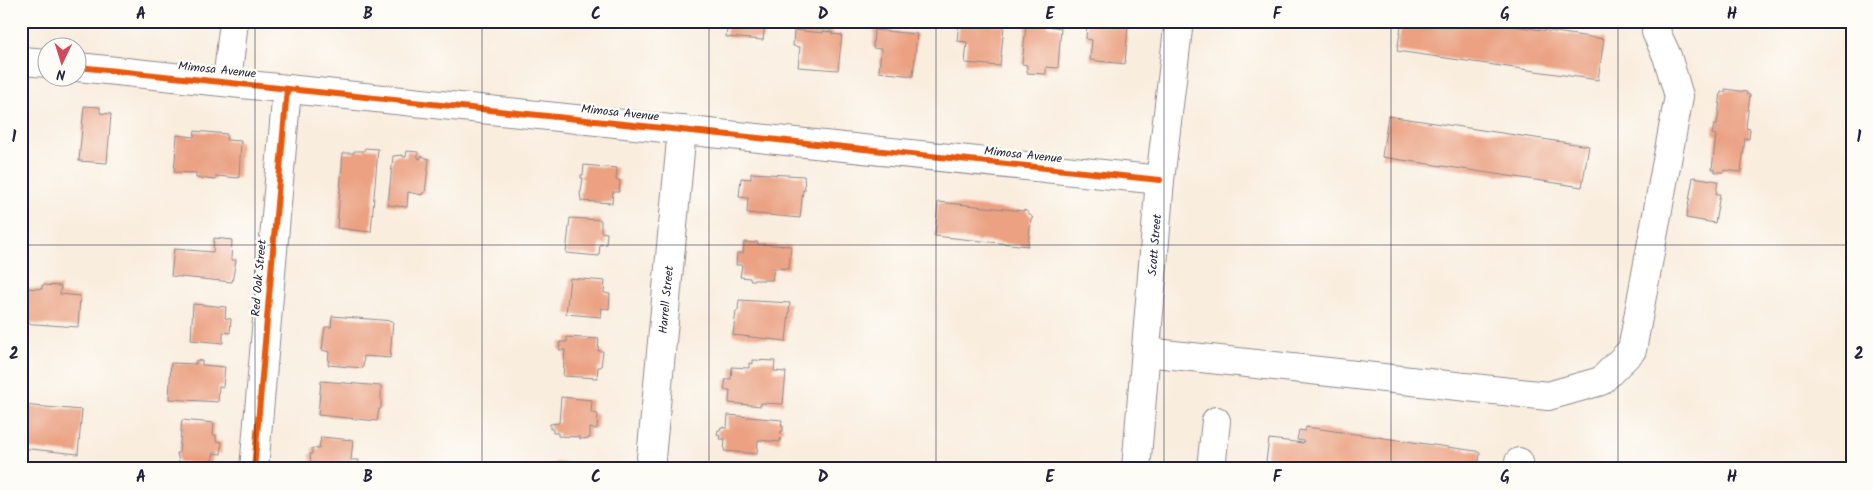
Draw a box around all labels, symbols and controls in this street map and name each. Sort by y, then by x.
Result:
text: A [136,2,146,27]
text: B [363,2,373,27]
text: C [591,2,601,27]
text: D [818,2,829,27]
text: E [1046,2,1056,27]
text: F [1273,2,1283,27]
text: G [1500,2,1510,27]
text: H [1727,2,1737,27]
north arrow [38,38,88,88]
street label: Mimosa Avenue [177,56,257,84]
text: N [56,63,66,85]
street label: Mimosa Avenue [580,99,660,127]
text: 1 [12,125,17,150]
text: 1 [1857,125,1862,150]
street label: Mimosa Avenue [983,141,1063,169]
street label: Scott Street [1143,213,1167,276]
street label: Red Oak Street [246,238,272,317]
street label: Harrell Street [653,265,679,335]
text: 2 [9,342,19,367]
text: 2 [1854,342,1864,367]
text: A [136,465,146,490]
text: B [363,465,373,490]
text: C [591,465,601,490]
text: D [818,465,829,490]
text: E [1046,465,1056,490]
text: F [1273,465,1283,490]
text: G [1500,465,1510,490]
text: H [1727,465,1737,490]

